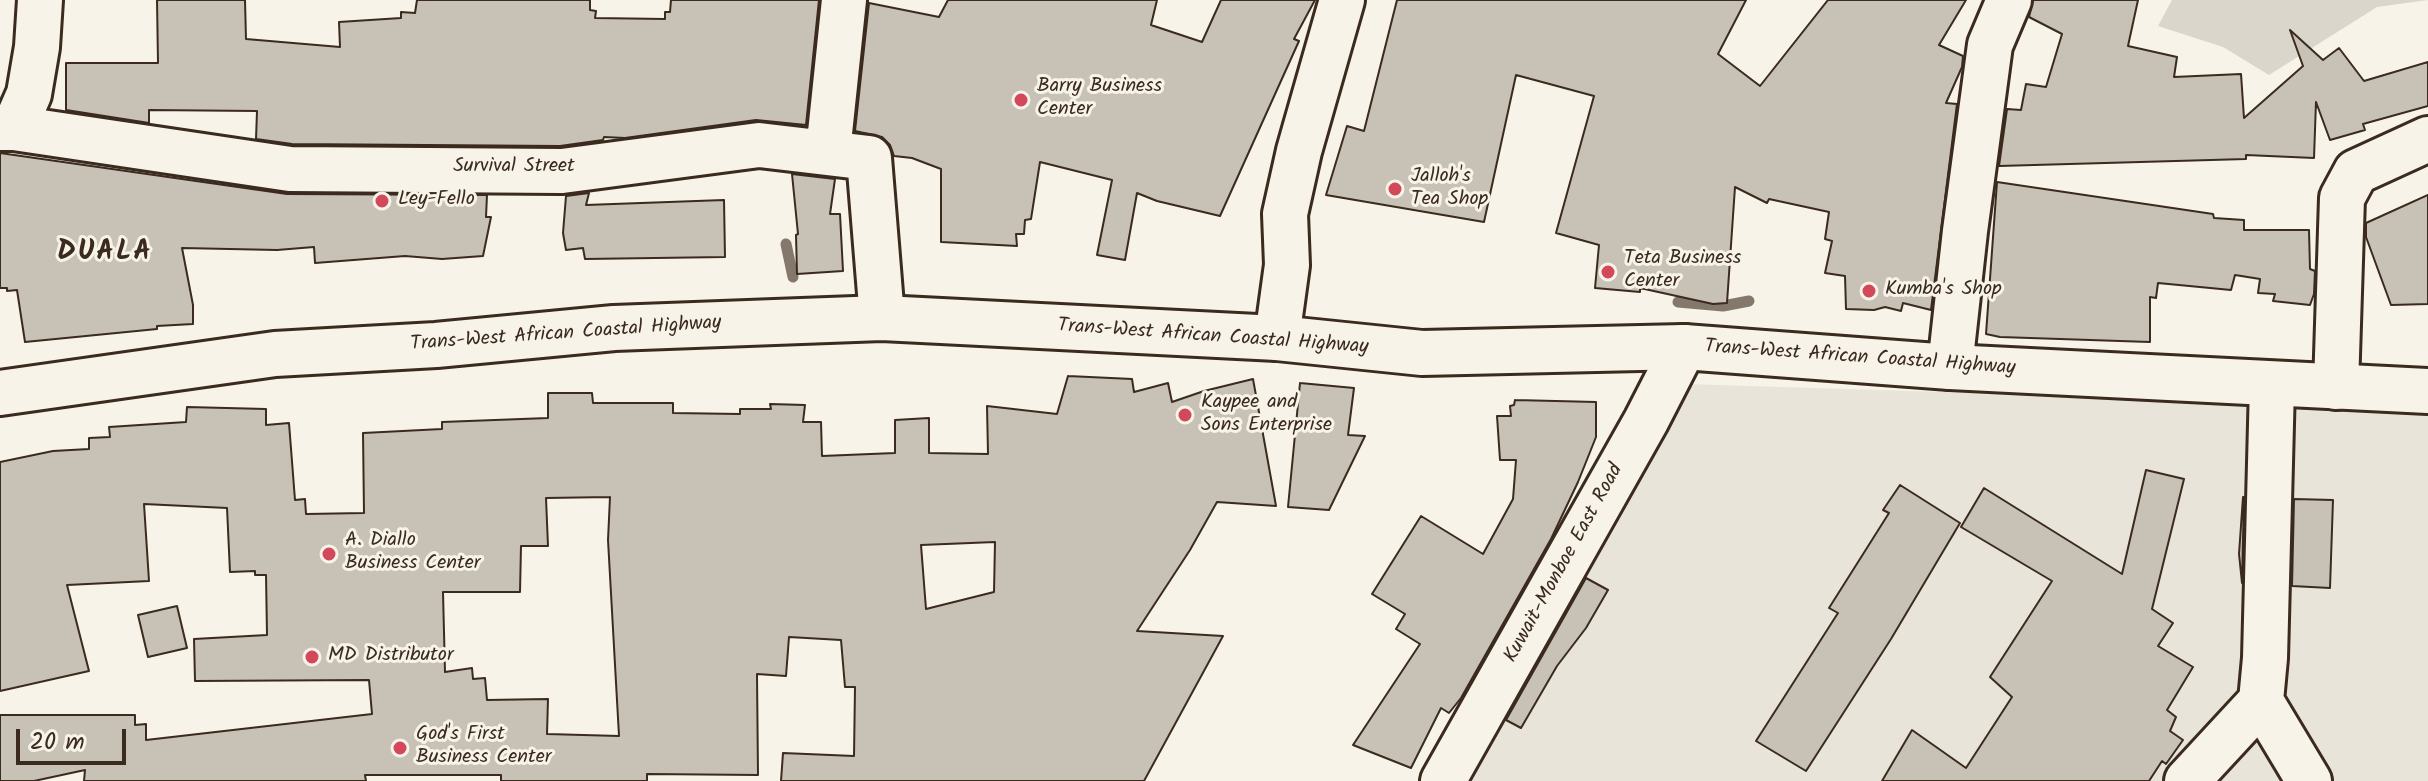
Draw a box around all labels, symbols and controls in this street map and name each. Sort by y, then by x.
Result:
place label: Barry Business Center [1037,76,1162,123]
marker: Barry Business Center [1012,91,1030,109]
street label: Survival Street [453,156,575,180]
place label: Jalloh's Tea Shop [1411,166,1488,213]
marker: Jalloh's Tea Shop [1386,180,1404,198]
place label: Ley-Fello [398,189,475,213]
marker: Ley-Fello [373,192,391,210]
district label: DUALA [57,237,153,271]
place label: Teta Business Center [1624,248,1741,295]
marker: Teta Business Center [1599,263,1617,281]
place label: Kumba's Shop [1885,279,2002,303]
marker: Kumba's Shop [1860,282,1878,300]
street label: Trans-West African Coastal Highway [410,312,722,358]
street label: Trans-West African Coastal Highway [1057,315,1369,361]
street label: Trans-West African Coastal Highway [1704,336,2016,382]
place label: Kaypee and Sons Enterprise [1201,392,1332,439]
marker: Kaypee and Sons Enterprise [1176,406,1194,424]
street label: Kuwait-Monboe East Road [1500,460,1630,668]
place label: A. Diallo Business Center [345,530,480,577]
marker: A. Diallo Business Center [320,545,338,563]
place label: MD Distributor [328,645,454,669]
marker: MD Distributor [303,648,321,666]
scale bar [20,713,130,763]
text: 20 m [30,723,85,762]
place label: God's First Business Center [416,724,551,771]
marker: God's First Business Center [391,739,409,757]

